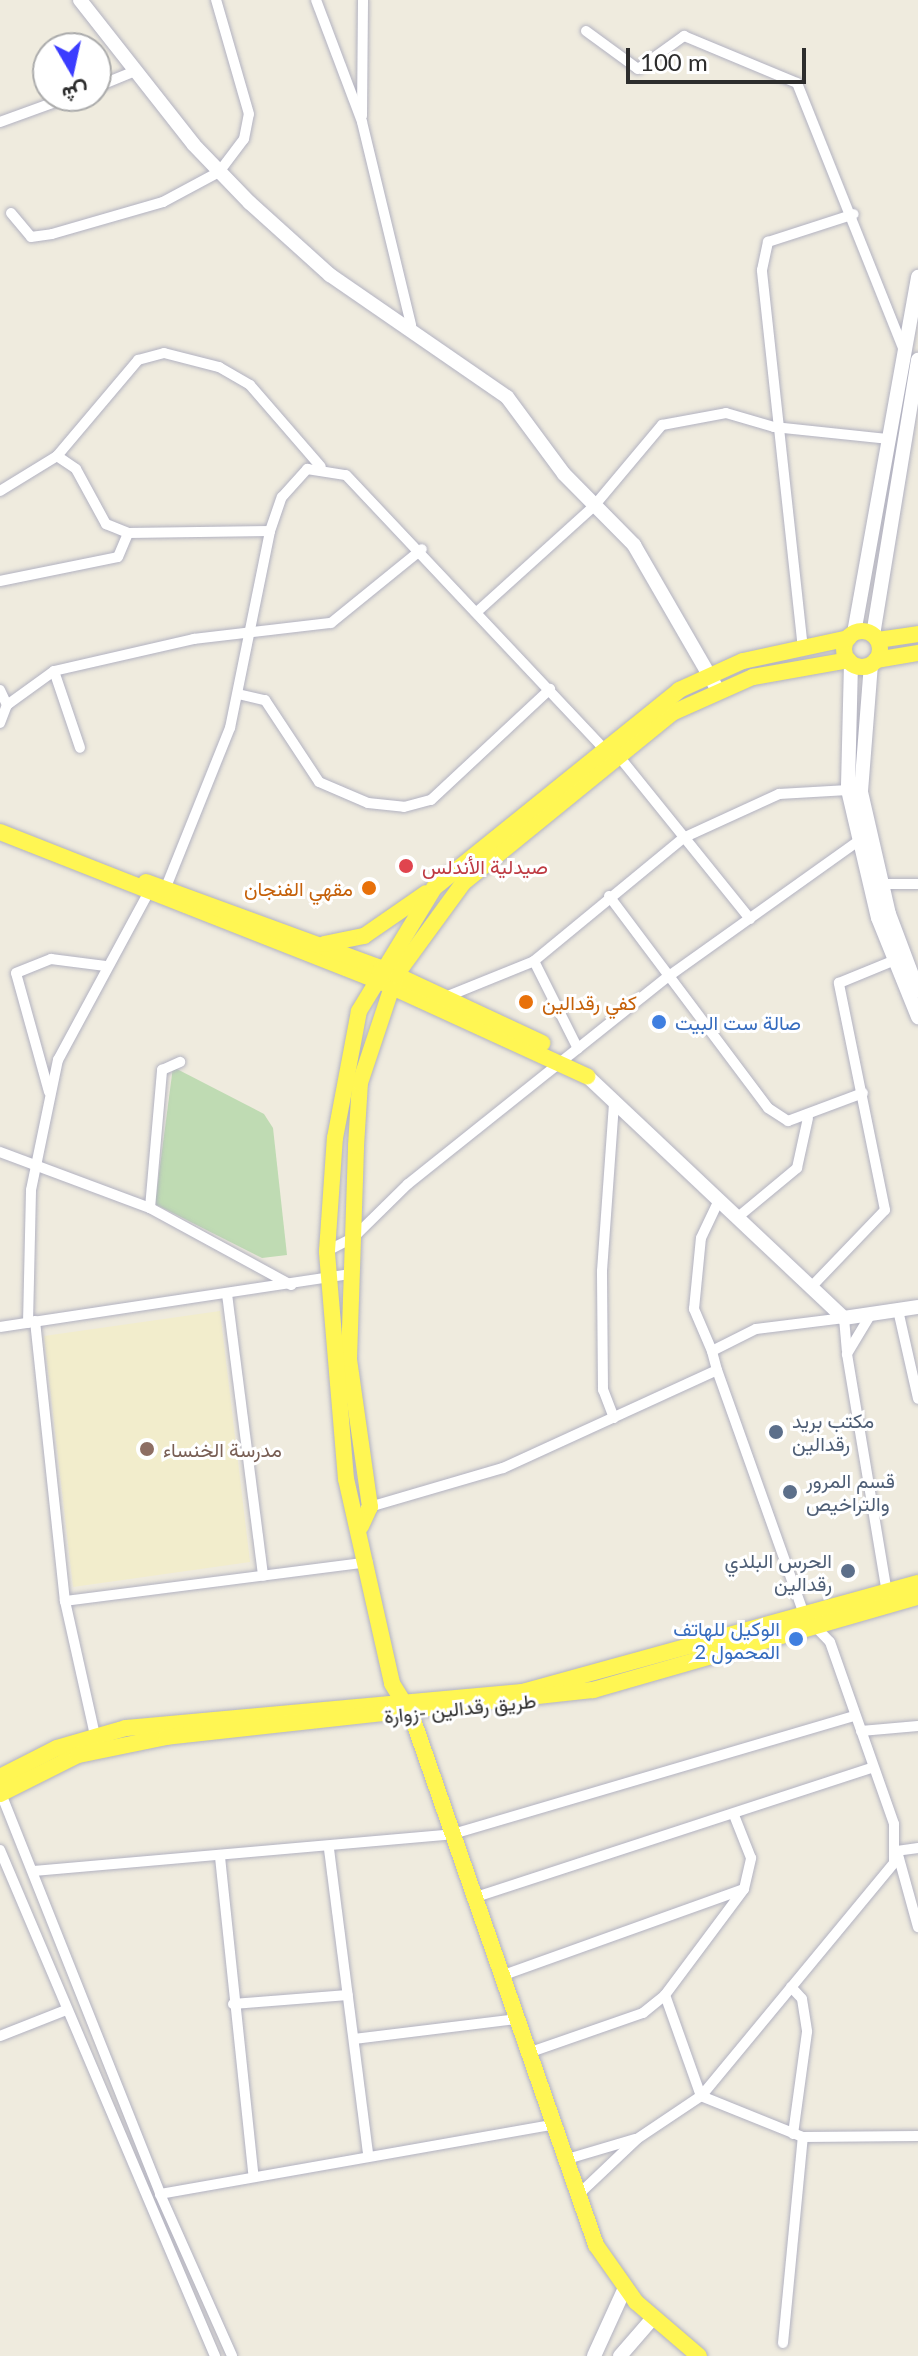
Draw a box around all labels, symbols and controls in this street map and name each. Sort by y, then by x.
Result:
north arrow [32,32,112,112]
scale bar [630,32,810,82]
text: 100 m [640,47,708,76]
text: ش [60,79,91,110]
place label: صيدلية الأندلس [422,854,548,878]
marker: صيدلية الأندلس [397,857,415,875]
place label: مقهي الفنجان [244,876,353,900]
marker: مقهي الفنجان [360,879,378,897]
place label: كفي رقدالين [542,990,637,1014]
marker: كفي رقدالين [517,993,535,1011]
place label: صالة ست البيت [675,1010,801,1034]
marker: صالة ست البيت [650,1013,668,1031]
place label: مكتب بريد رقدالين [792,1408,874,1455]
marker: مكتب بريد رقدالين [767,1423,785,1441]
place label: مدرسة الخنساء [163,1437,282,1461]
marker: مدرسة الخنساء [138,1440,156,1458]
place label: قسم المرور والتراخيص [806,1468,895,1515]
marker: قسم المرور والتراخيص [781,1483,799,1501]
place label: الحرس البلدي رقدالين [725,1548,832,1595]
marker: الحرس البلدي رقدالين [839,1562,857,1580]
place label: الوكيل للهاتف المحمول 2 [673,1616,780,1663]
marker: الوكيل للهاتف المحمول 2 [787,1630,805,1648]
street label: طريق رقدالين -زوارة [383,1688,537,1728]

